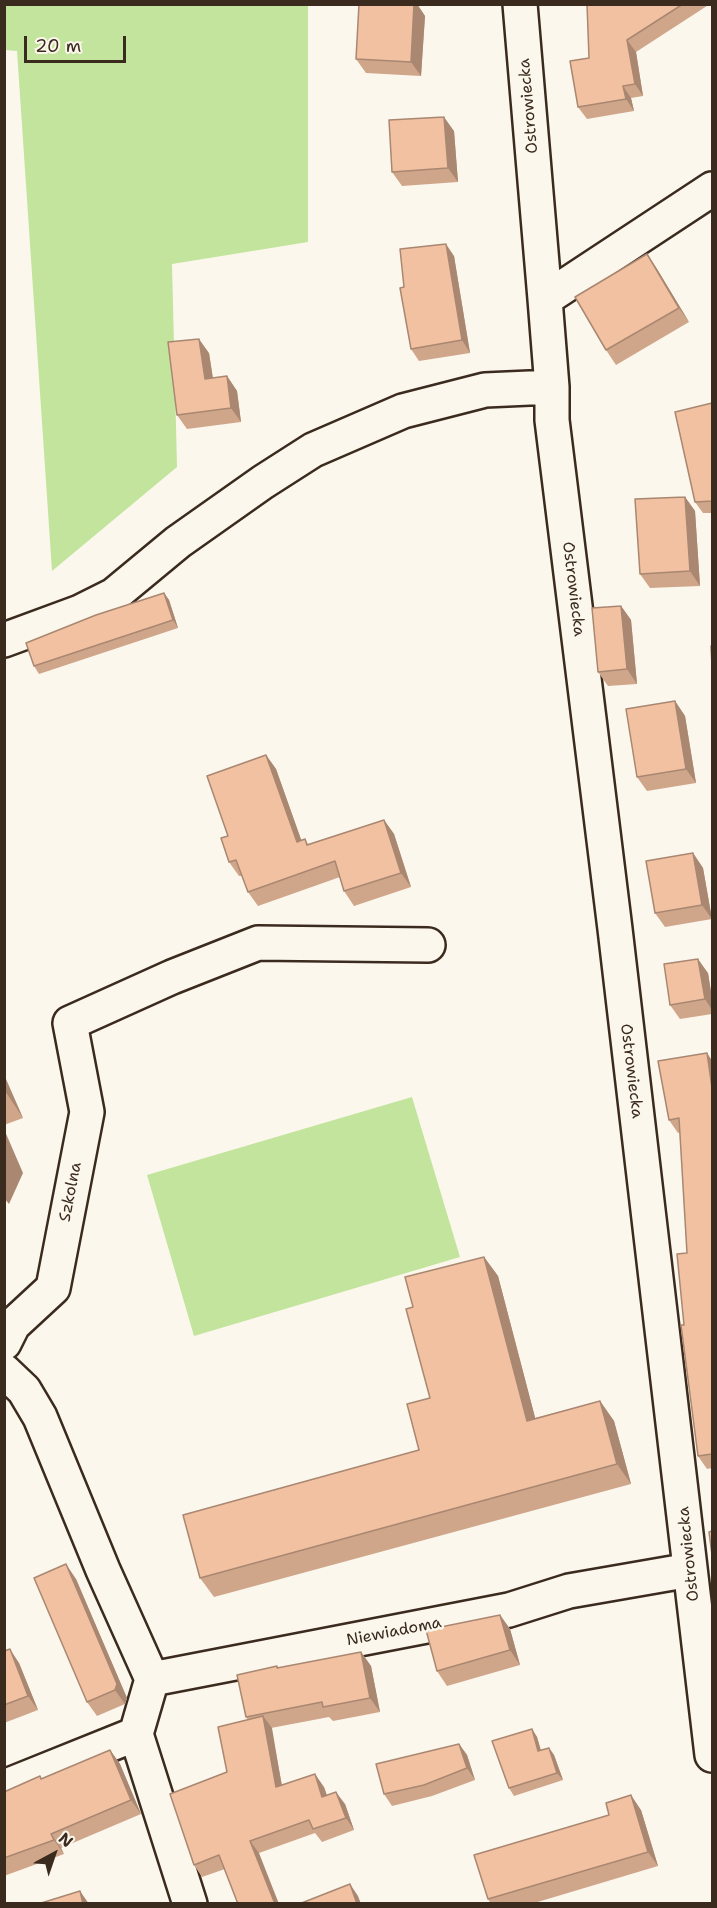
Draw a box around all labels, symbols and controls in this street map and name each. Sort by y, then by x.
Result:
scale bar [27,24,129,62]
text: 20 m [35,34,81,58]
street label: Ostrowiecka [515,58,543,154]
street label: Ostrowiecka [558,540,588,638]
street label: Ostrowiecka [616,1022,646,1120]
street label: Szkolna [56,1161,86,1223]
street label: Ostrowiecka [674,1506,704,1602]
street label: Niewiadoma [345,1613,443,1651]
north arrow [24,1824,84,1884]
text: N [54,1828,78,1852]

